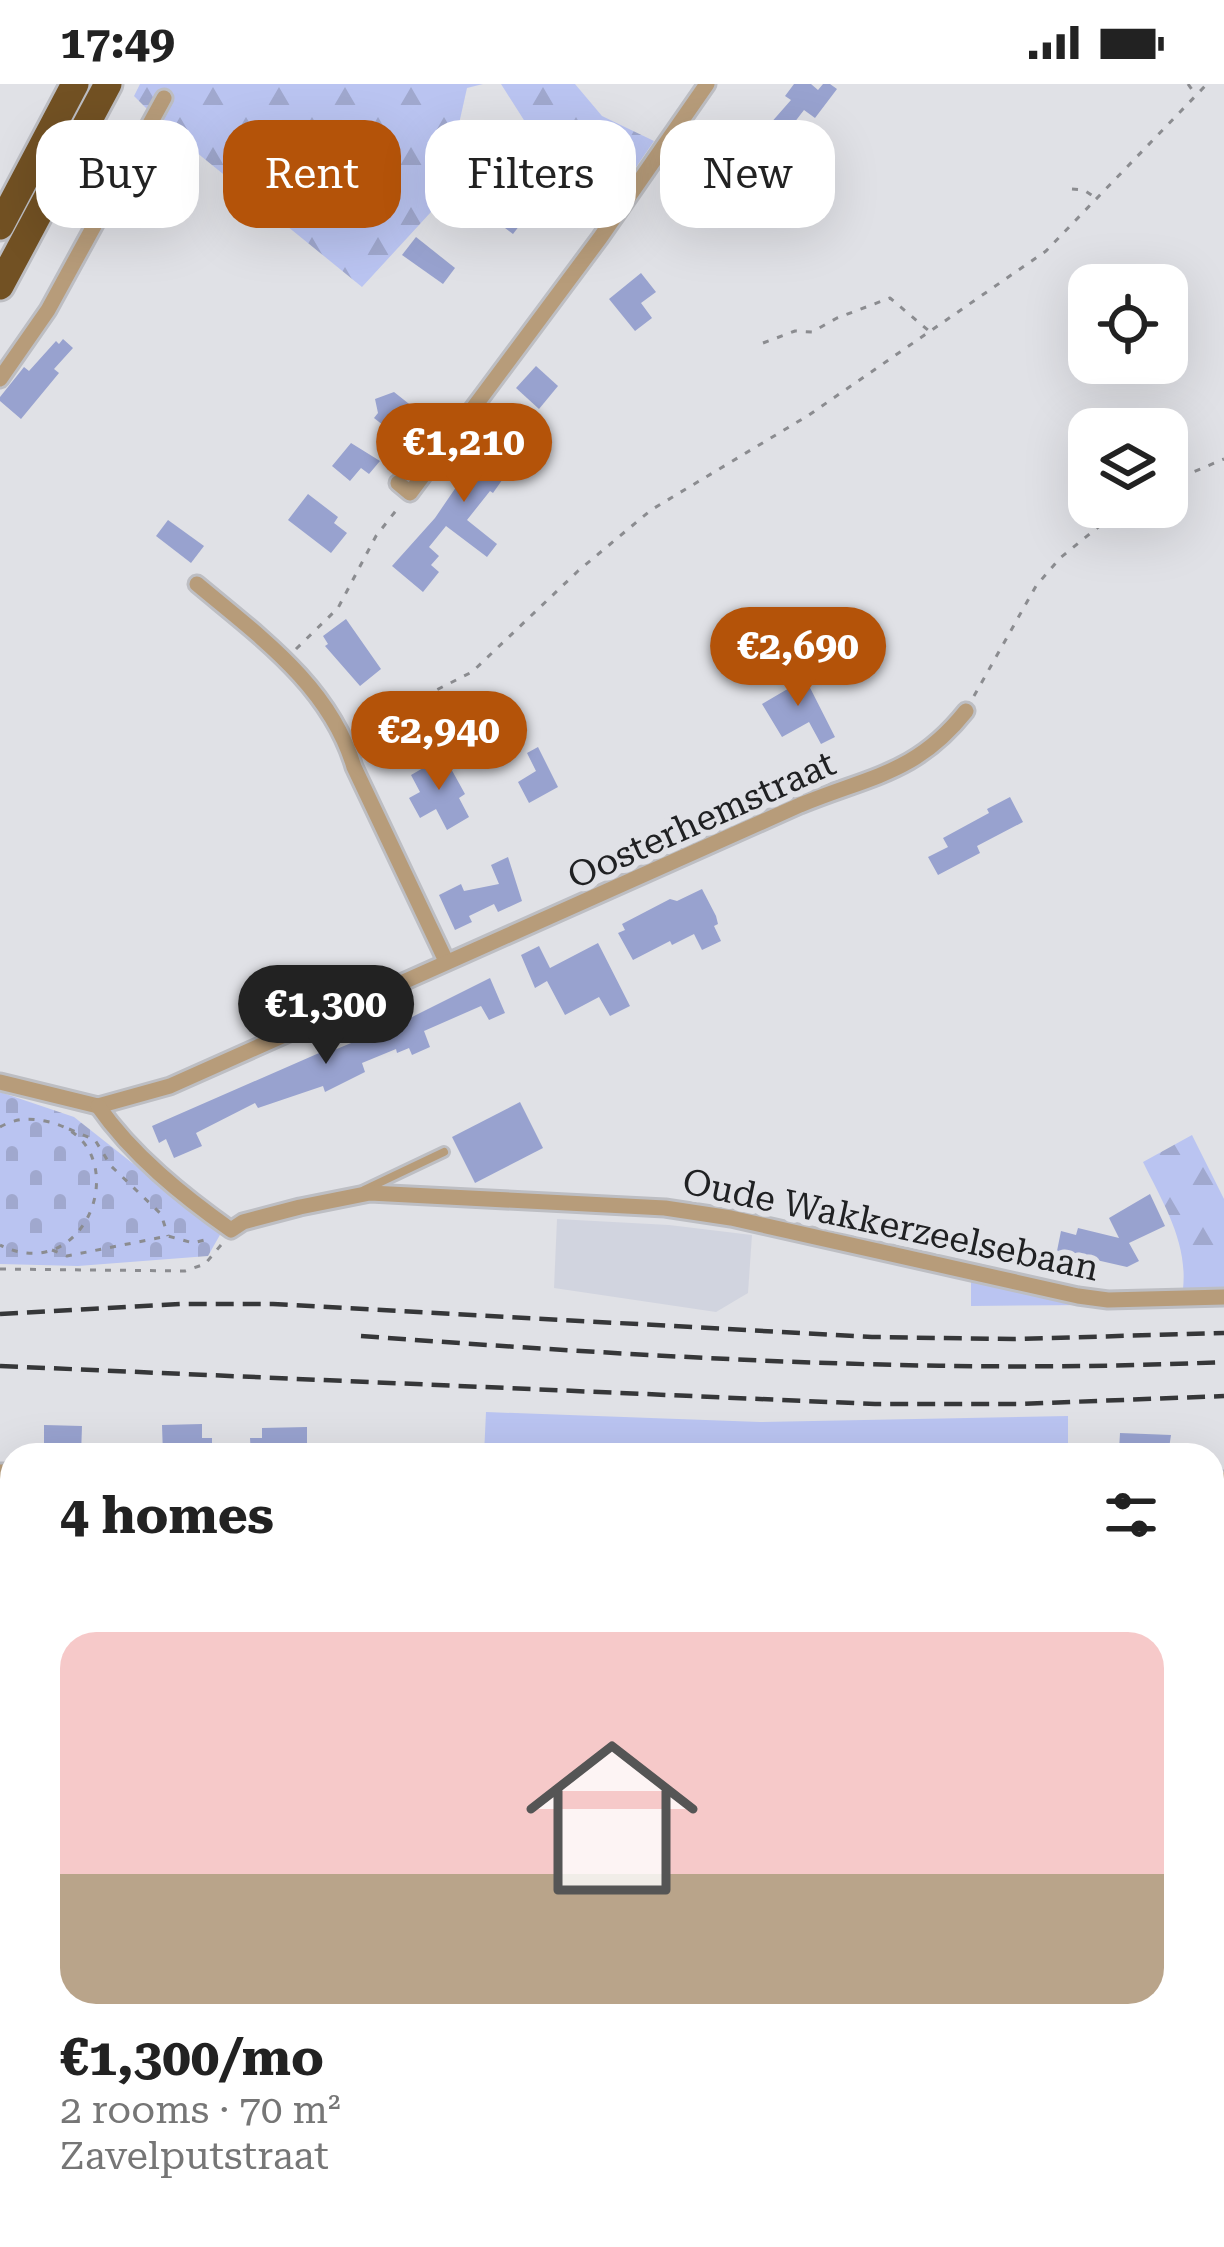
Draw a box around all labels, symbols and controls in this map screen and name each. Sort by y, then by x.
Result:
text: 17:49 [60,16,175,69]
chip: Buy [36,120,199,228]
chip: Rent [223,120,401,228]
chip: Filters [425,120,636,228]
chip: New [660,120,835,228]
map controls [1068,264,1188,528]
button: locate [1068,264,1188,384]
pin: €1,210 [366,403,562,505]
button: layers [1068,408,1188,528]
text: €1,210 [403,419,525,465]
pin: €2,690 [700,607,896,709]
text: €2,690 [737,623,859,669]
pin: €2,940 [341,691,537,793]
text: €2,940 [378,707,500,753]
street label: Oosterhemstraat [561,742,842,898]
pin: €1,300 [228,965,424,1067]
text: €1,300 [265,981,387,1027]
street label: Oude Wakkerzeelsebaan [679,1160,1103,1290]
icon: filters [1098,1482,1164,1548]
text: 4 homes [60,1486,274,1545]
icon: home [504,1710,720,1926]
text: €1,300/mo [60,2028,324,2087]
text: 2 rooms · 70 m² [60,2087,341,2133]
text: Zavelputstraat [60,2133,329,2179]

